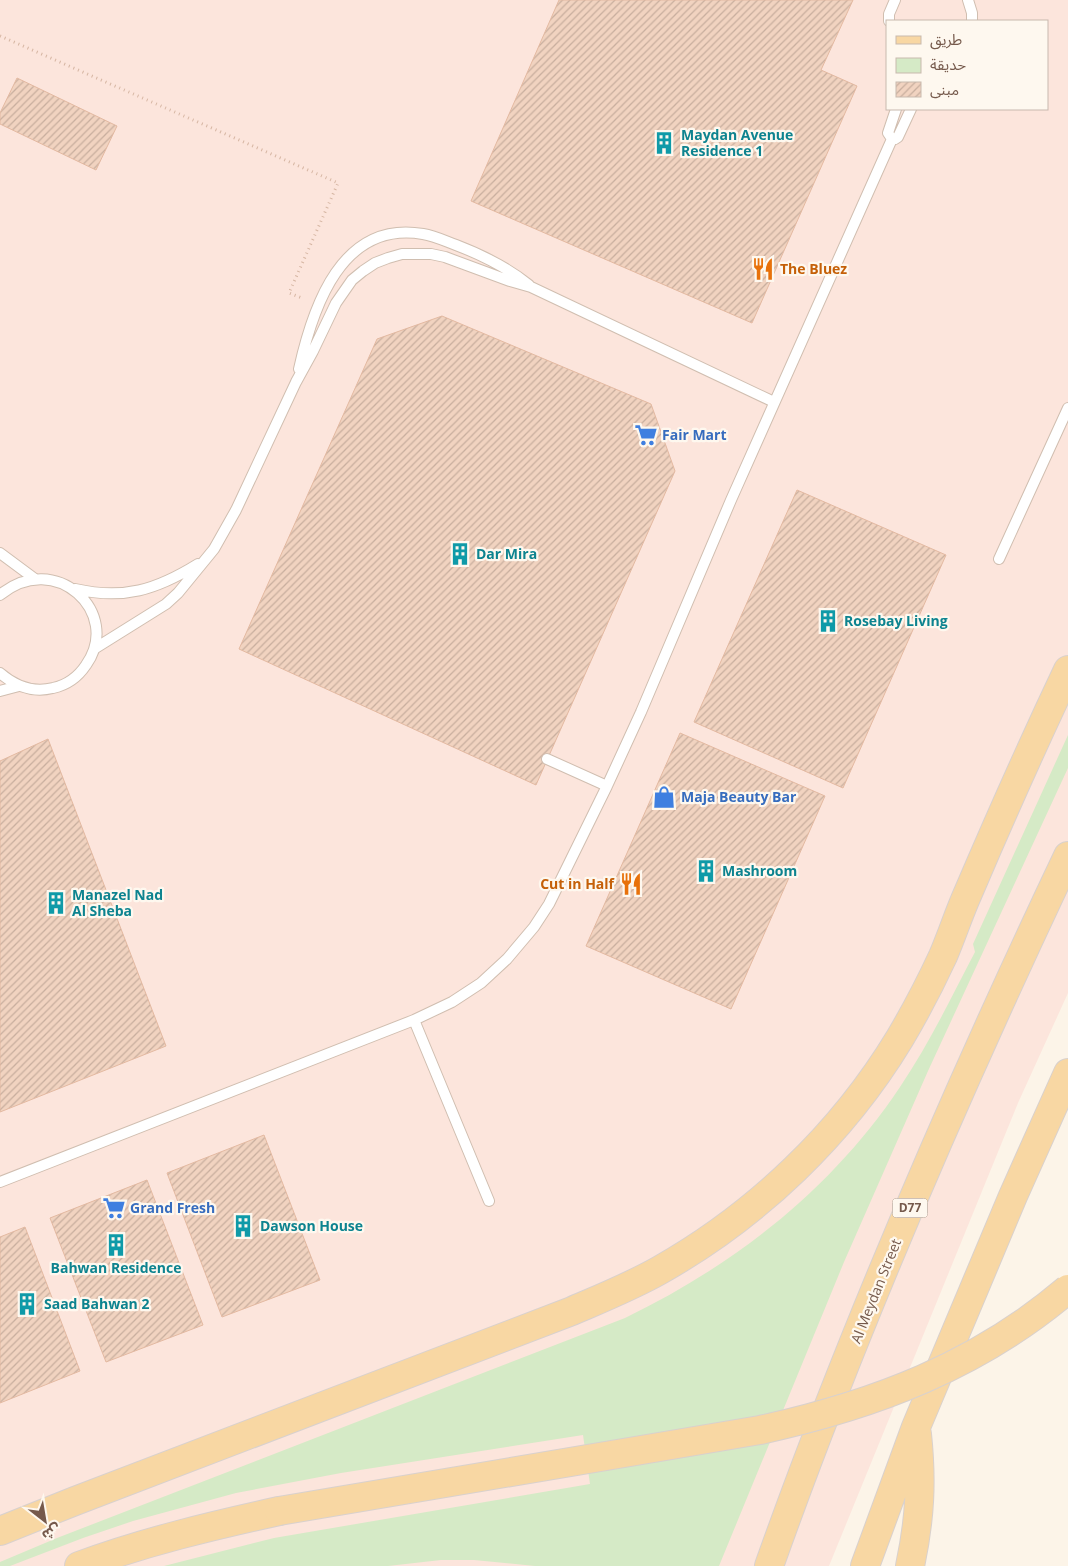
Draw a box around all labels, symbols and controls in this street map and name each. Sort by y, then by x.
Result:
legend [886,20,1048,110]
text: طريق [930,29,962,50]
text: حديقة [930,54,966,74]
text: مبنى [930,79,959,99]
place label: Maydan Avenue Residence 1 [681,125,793,160]
building icon: Maydan Avenue Residence 1 [651,130,677,156]
restaurant icon: The Bluez [750,256,776,282]
place label: The Bluez [780,259,847,278]
supermarket icon: Fair Mart [633,422,659,448]
place label: Fair Mart [662,425,727,444]
building icon: Dar Mira [447,541,473,567]
place label: Dar Mira [476,544,537,563]
building icon: Rosebay Living [815,608,841,634]
place label: Rosebay Living [844,611,948,630]
shop icon: Maja Beauty Bar [651,784,677,810]
place label: Maja Beauty Bar [681,787,797,806]
building icon: Mashroom [693,858,719,884]
place label: Mashroom [722,861,797,880]
restaurant icon: Cut in Half [618,871,644,897]
place label: Cut in Half [540,874,616,893]
place label: Manazel Nad Al Sheba [72,885,163,920]
building icon: Manazel Nad Al Sheba [43,890,69,916]
supermarket icon: Grand Fresh [101,1195,127,1221]
place label: Grand Fresh [130,1198,215,1217]
road number: D77 [892,1198,928,1218]
building icon: Dawson House [230,1213,256,1239]
place label: Dawson House [260,1216,363,1235]
building icon: Bahwan Residence [103,1232,129,1258]
street label: Al Meydan Street [846,1236,905,1346]
place label: Bahwan Residence [51,1258,181,1277]
building icon: Saad Bahwan 2 [14,1291,40,1317]
place label: Saad Bahwan 2 [44,1294,149,1313]
north arrow [20,1496,70,1546]
text: ش [39,1519,65,1546]

